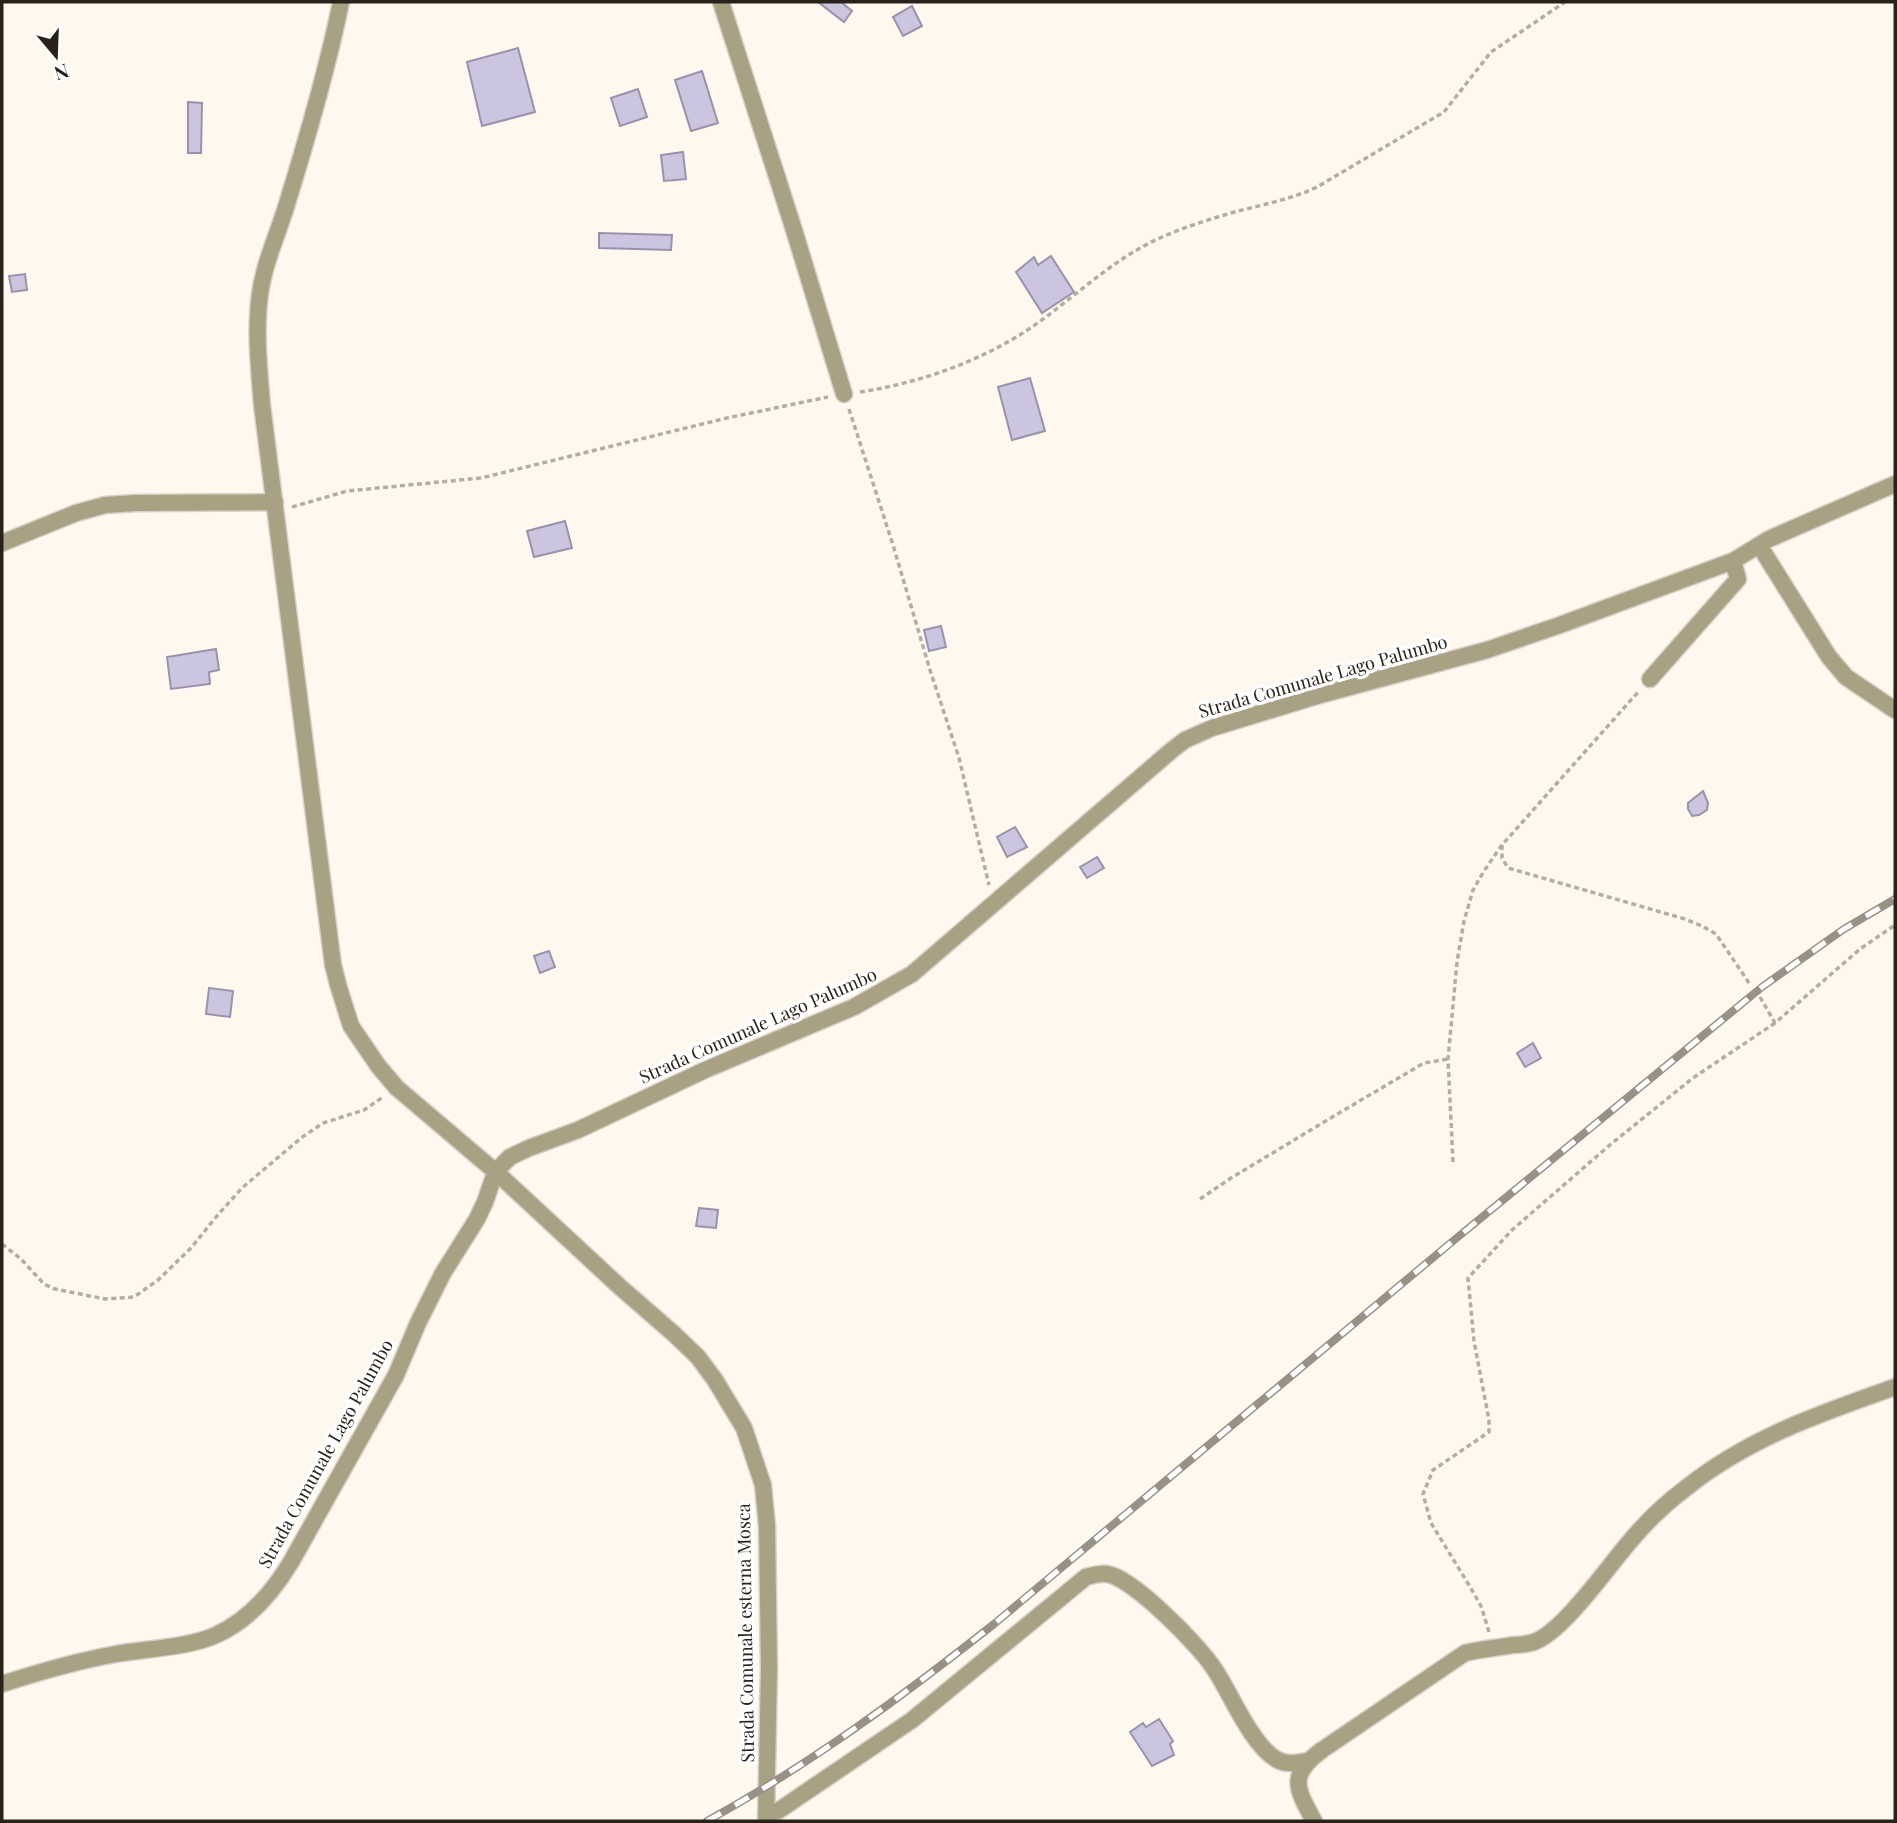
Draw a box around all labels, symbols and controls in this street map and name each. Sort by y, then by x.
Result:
north arrow [21,21,91,91]
text: N [51,58,73,88]
street label: Strada Comunale Lago Palumbo [1195,629,1450,723]
street label: Strada Comunale Lago Palumbo [635,962,880,1088]
street label: Strada Comunale Lago Palumbo [252,1335,398,1572]
street label: Strada Comunale esterna Mosca [731,1503,759,1763]

